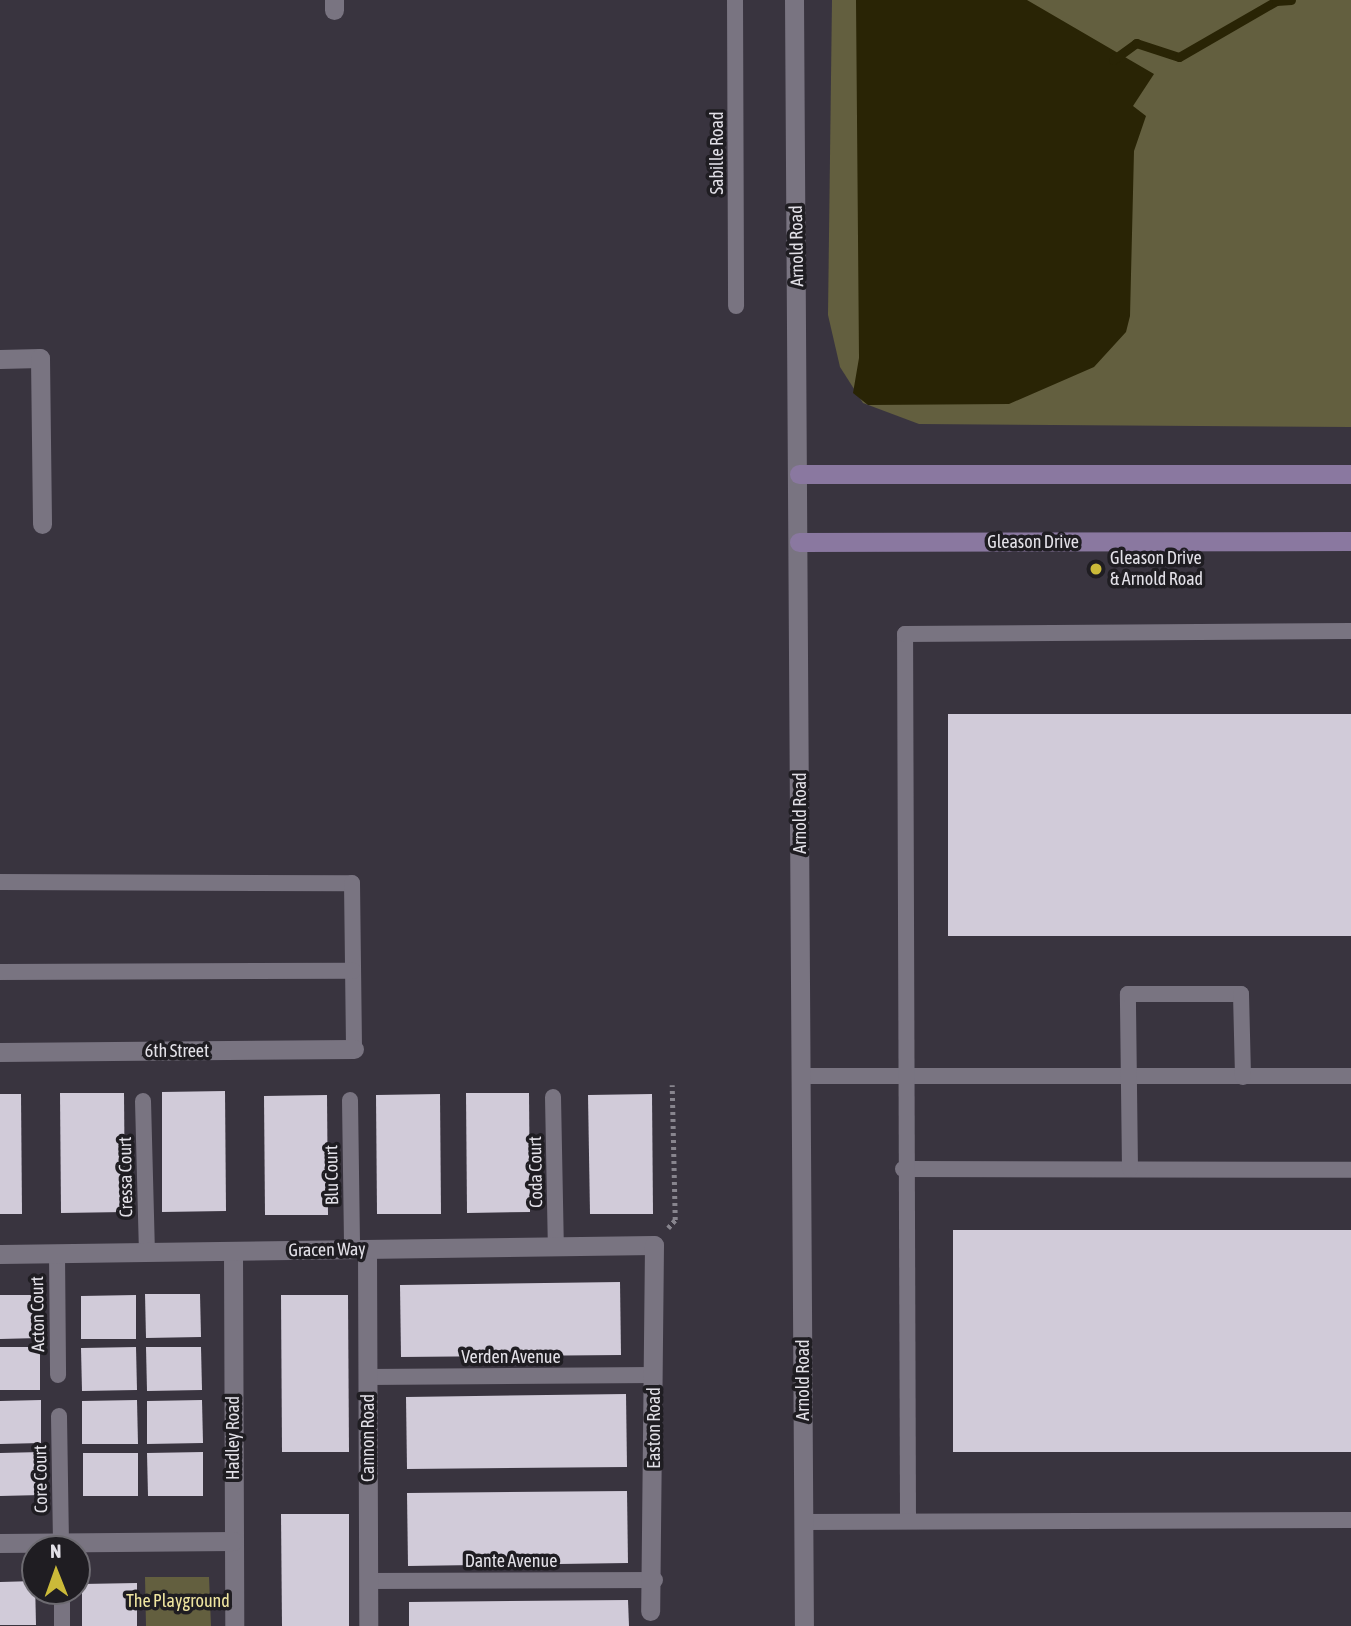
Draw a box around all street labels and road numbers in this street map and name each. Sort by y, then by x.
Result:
street label: Sabille Road [706,112,728,194]
street label: Arnold Road [785,205,809,287]
street label: Gleason Drive [987,531,1079,553]
street label: Arnold Road [789,772,811,854]
street label: 6th Street [145,1040,209,1062]
street label: Cressa Court [114,1136,138,1218]
street label: Coda Court [525,1136,547,1208]
street label: Blu Court [321,1145,343,1205]
street label: Gracen Way [288,1239,366,1261]
street label: Acton Court [27,1276,49,1352]
street label: Arnold Road [792,1339,814,1421]
street label: Verden Avenue [461,1346,561,1368]
street label: Easton Road [643,1387,665,1469]
street label: Cannon Road [357,1394,379,1482]
street label: Hadley Road [222,1396,244,1480]
street label: Core Court [30,1445,52,1513]
street label: Dante Avenue [465,1550,557,1572]

